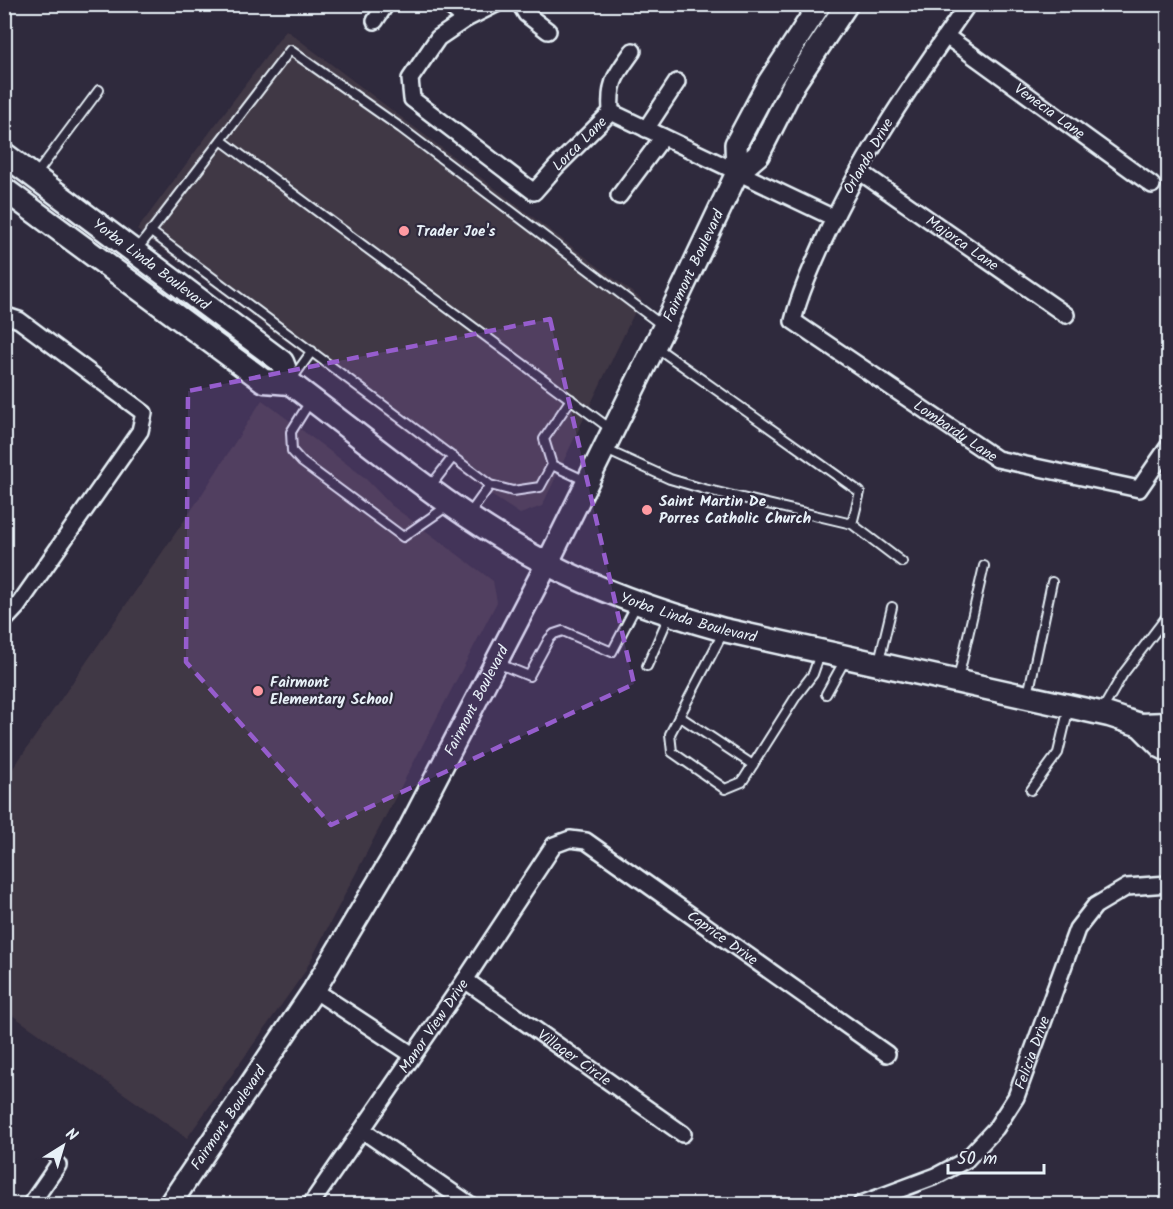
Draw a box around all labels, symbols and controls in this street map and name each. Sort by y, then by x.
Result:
street label: Venecia Lane [1009,78,1090,146]
street label: Lorca Lane [547,111,613,177]
street label: Orlando Drive [837,114,900,199]
street label: Fairmont Boulevard [657,205,731,326]
street label: Majorca Lane [920,210,1003,278]
street label: Yorba Linda Boulevard [87,213,215,317]
place label: Trader Joe's [416,220,496,244]
marker: Trader Joe's [397,224,411,238]
street label: Lombardy Lane [908,395,1002,469]
place label: Saint Martin De Porres Catholic Church [659,490,811,531]
marker: Saint Martin De Porres Catholic Church [640,503,654,517]
street label: Yorba Linda Boulevard [616,586,759,650]
street label: Fairmont Boulevard [438,641,516,760]
place label: Fairmont Elementary School [270,671,393,712]
marker: Fairmont Elementary School [251,684,265,698]
street label: Caprice Drive [681,905,763,972]
street label: Manor View Drive [393,974,476,1079]
street label: Felicia Drive [1009,1013,1057,1093]
street label: Villager Circle [532,1024,616,1093]
street label: Fairmont Boulevard [185,1061,273,1176]
north arrow [33,1116,93,1176]
text: N [60,1122,83,1148]
scale bar [948,1137,1044,1175]
text: 50 m [957,1145,997,1174]

